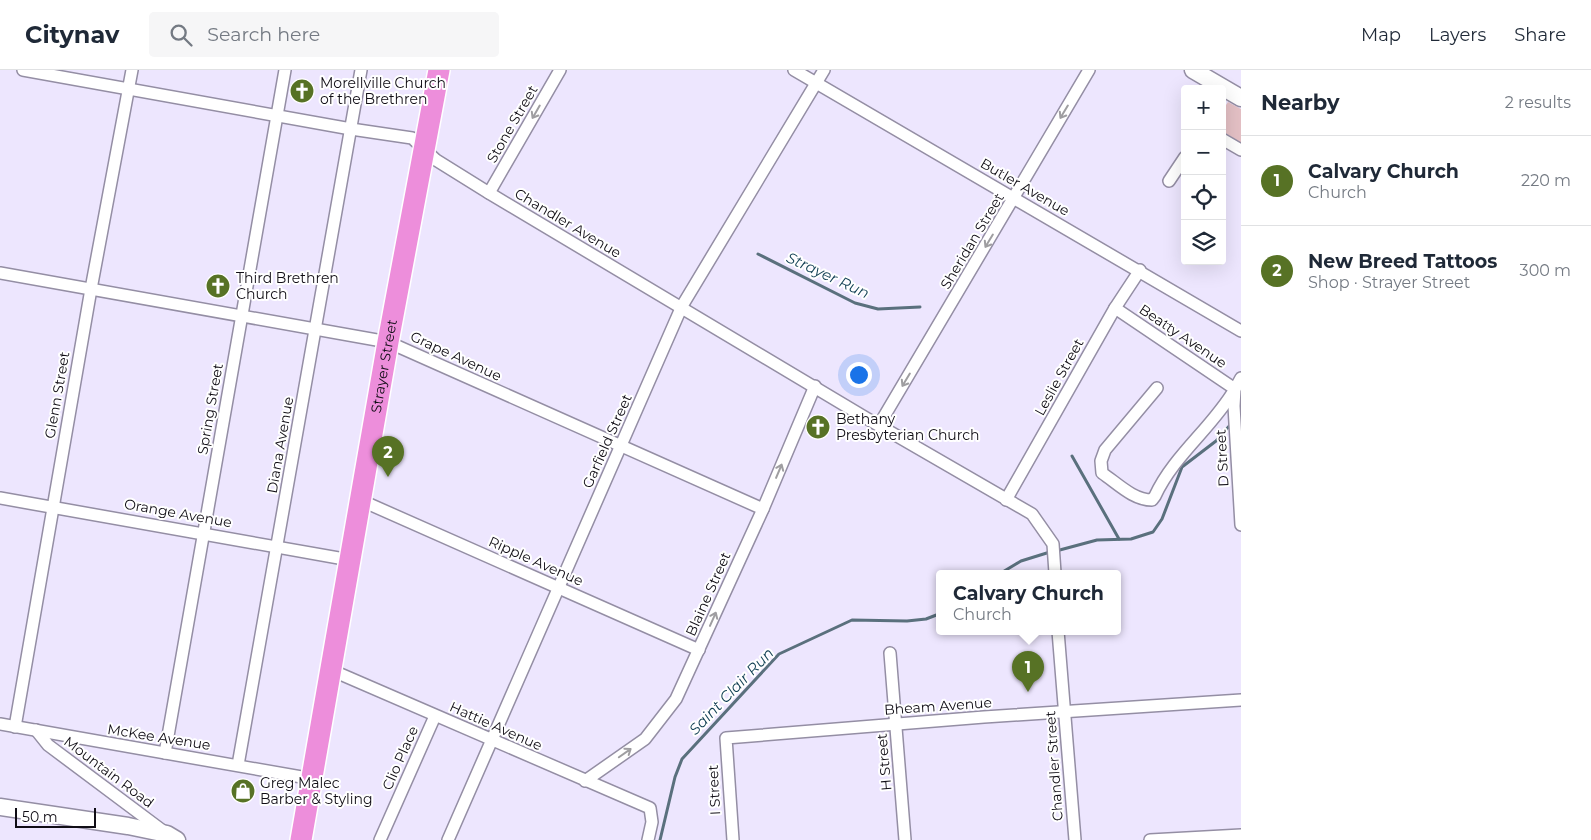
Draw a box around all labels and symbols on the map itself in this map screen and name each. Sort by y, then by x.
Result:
place label: Morellville Church of the Brethren [320,74,446,108]
church icon: Morellville Church of the Brethren [289,78,315,104]
street label: Stone Street [483,82,542,166]
one-way arrow [1058,104,1068,118]
one-way arrow [531,105,541,120]
street label: Butler Avenue [977,154,1073,220]
street label: Chandler Avenue [512,184,624,262]
street label: Sheridan Street [936,189,1008,292]
one-way arrow [984,233,994,247]
water label: Strayer Run [784,248,872,302]
place label: Third Brethren Church [236,269,339,303]
church icon: Third Brethren Church [205,273,231,299]
street label: Beatty Avenue [1136,300,1230,372]
street label: Strayer Street [367,318,401,414]
street label: Grape Avenue [408,327,504,385]
street label: Leslie Street [1030,335,1088,419]
street label: Glenn Street [40,350,74,440]
street label: Spring Street [193,362,227,456]
your location [846,362,872,388]
one-way arrow [900,373,910,387]
street label: Garfield Street [578,391,636,491]
street label: Diana Avenue [263,395,297,495]
place label: Bethany Presbyterian Church [836,410,979,444]
church icon: Bethany Presbyterian Church [805,414,831,440]
street label: D Street [1211,428,1232,487]
pin: 2 [372,436,404,477]
one-way arrow [774,464,784,479]
street label: Orange Avenue [123,495,233,531]
street label: Ripple Avenue [486,532,586,590]
street label: Blaine Street [681,549,735,639]
one-way arrow [709,612,718,627]
water label: Saint Clair Run [685,644,777,738]
pin: 1 [1012,651,1044,692]
street label: Bheam Avenue [884,693,992,719]
street label: Hattie Avenue [447,698,545,754]
street label: Chandler Street [1041,710,1067,822]
street label: McKee Avenue [106,720,212,754]
street label: Clio Place [378,723,422,793]
street label: Mountain Road [60,732,158,812]
street label: H Street [873,732,895,791]
one-way arrow [618,748,632,758]
street label: I Street [704,764,724,816]
place label: Greg Malec Barber & Styling [260,774,373,808]
shop icon: Greg Malec Barber & Styling [230,778,256,804]
scale bar [15,805,96,828]

